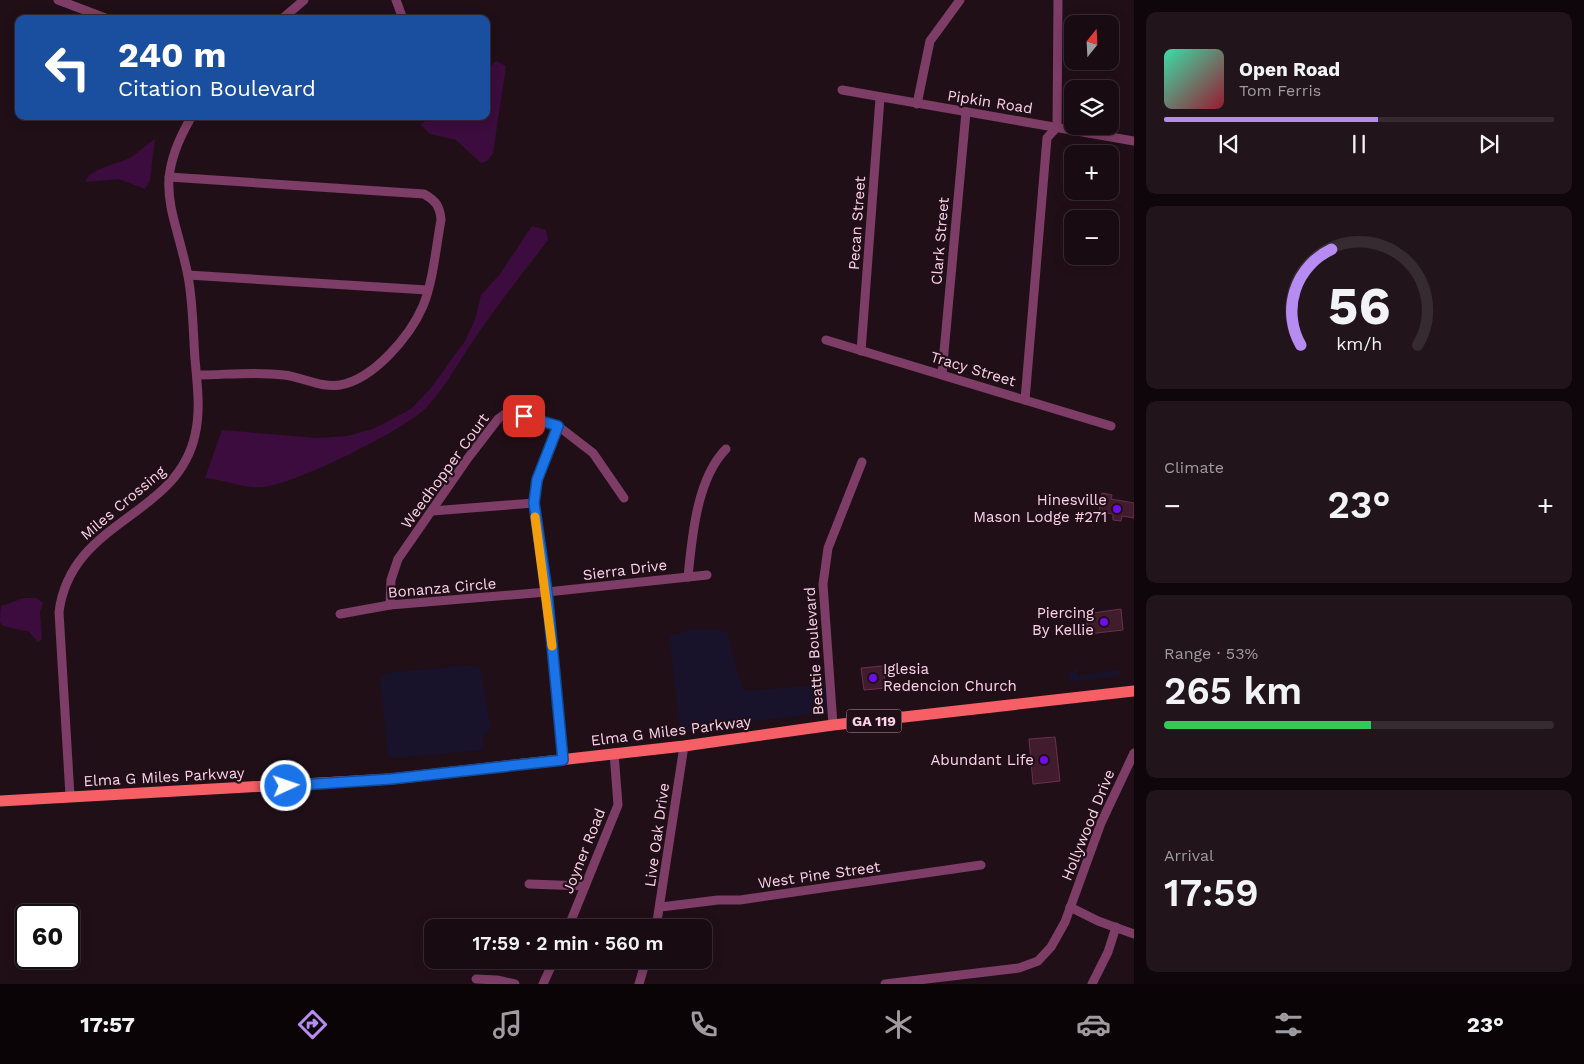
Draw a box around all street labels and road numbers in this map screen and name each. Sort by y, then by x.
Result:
street label: Pipkin Road [946,86,1034,118]
street label: Pecan Street [845,175,869,271]
street label: Clark Street [927,196,953,286]
street label: Tracy Street [928,348,1018,391]
street label: Weedhopper Court [397,409,493,532]
street label: Miles Crossing [77,462,169,544]
street label: Sierra Drive [582,556,668,584]
street label: Bonanza Circle [387,574,497,602]
street label: Beattie Boulevard [801,586,827,716]
road number: GA 119 [846,709,902,732]
street label: Elma G Miles Parkway [590,712,752,750]
street label: Elma G Miles Parkway [83,764,245,790]
street label: Hollywood Drive [1057,767,1119,883]
street label: Live Oak Drive [641,782,673,888]
street label: Joyner Road [559,806,609,896]
street label: West Pine Street [757,857,882,892]

